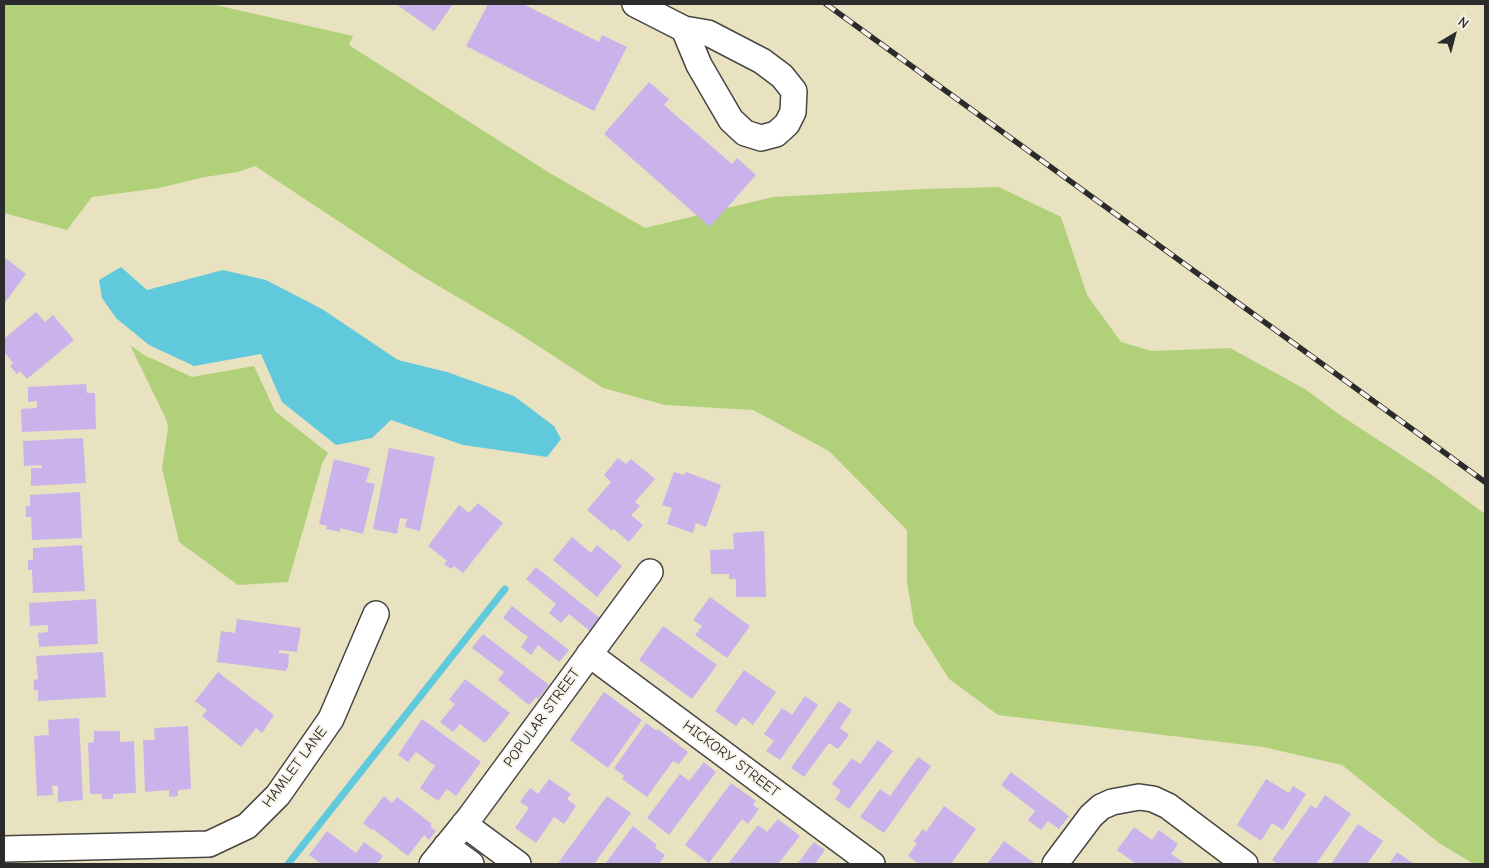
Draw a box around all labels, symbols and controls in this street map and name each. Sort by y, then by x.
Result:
north arrow [1429,10,1479,60]
text: N [1455,13,1472,32]
street label: POPULAR STREET [500,665,584,771]
street label: HICKORY STREET [679,717,783,801]
street label: HAMLET LANE [259,723,331,811]

